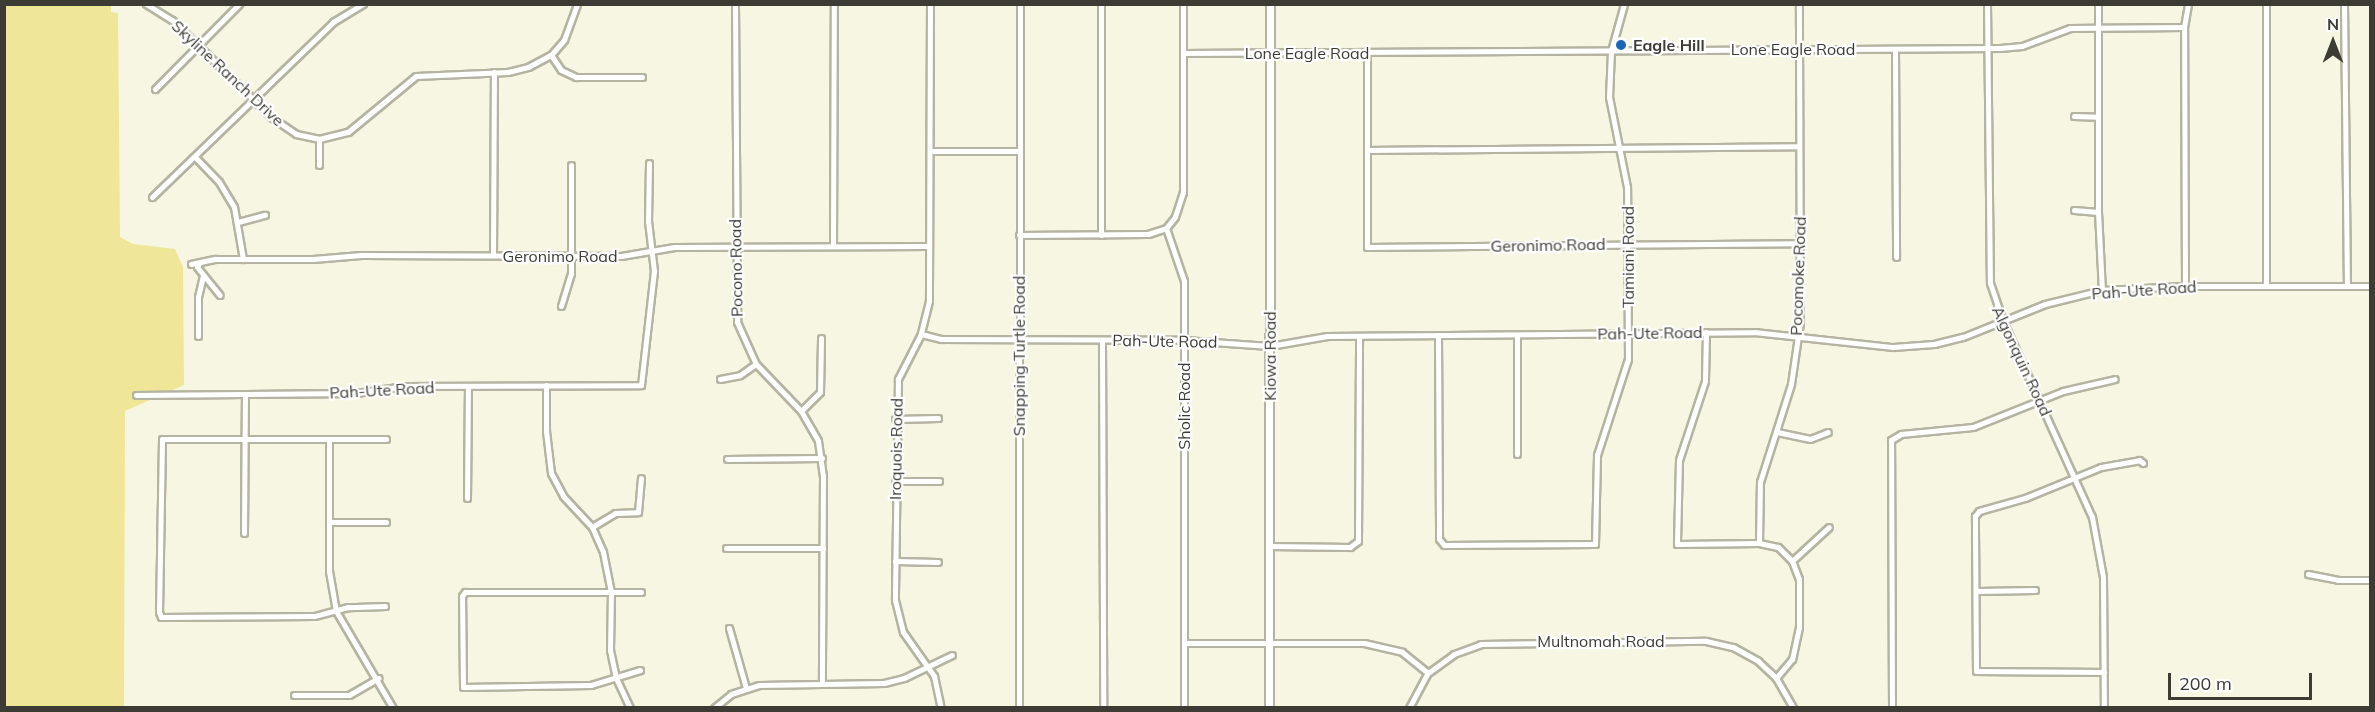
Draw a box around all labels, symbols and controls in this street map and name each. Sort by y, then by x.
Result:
north arrow [2303,12,2363,72]
text: N [2327,14,2339,34]
street label: Skyline Ranch Drive [168,16,288,130]
place label: Eagle Hill [1633,35,1705,55]
marker: Eagle Hill [1614,38,1628,52]
street label: Lone Eagle Road [1731,39,1855,59]
street label: Lone Eagle Road [1245,43,1369,63]
street label: Tamiani Road [1618,206,1638,308]
street label: Pocomoke Road [1786,216,1810,336]
street label: Pocono Road [726,219,746,317]
street label: Geronimo Road [1490,234,1606,256]
street label: Geronimo Road [502,246,618,266]
street label: Snapping Turtle Road [1009,276,1029,436]
street label: Pah-Ute Road [2091,277,2197,303]
street label: Algonquin Road [1988,303,2056,419]
street label: Kiowa Road [1260,311,1280,401]
street label: Pah-Ute Road [1597,322,1703,344]
street label: Pah-Ute Road [1112,330,1218,352]
street label: Sholic Road [1174,362,1194,450]
street label: Pah-Ute Road [329,378,435,402]
street label: Iroquois Road [886,398,906,500]
street label: Multnomah Road [1537,631,1665,651]
scale bar [2171,661,2315,699]
text: 200 m [2179,672,2232,695]

